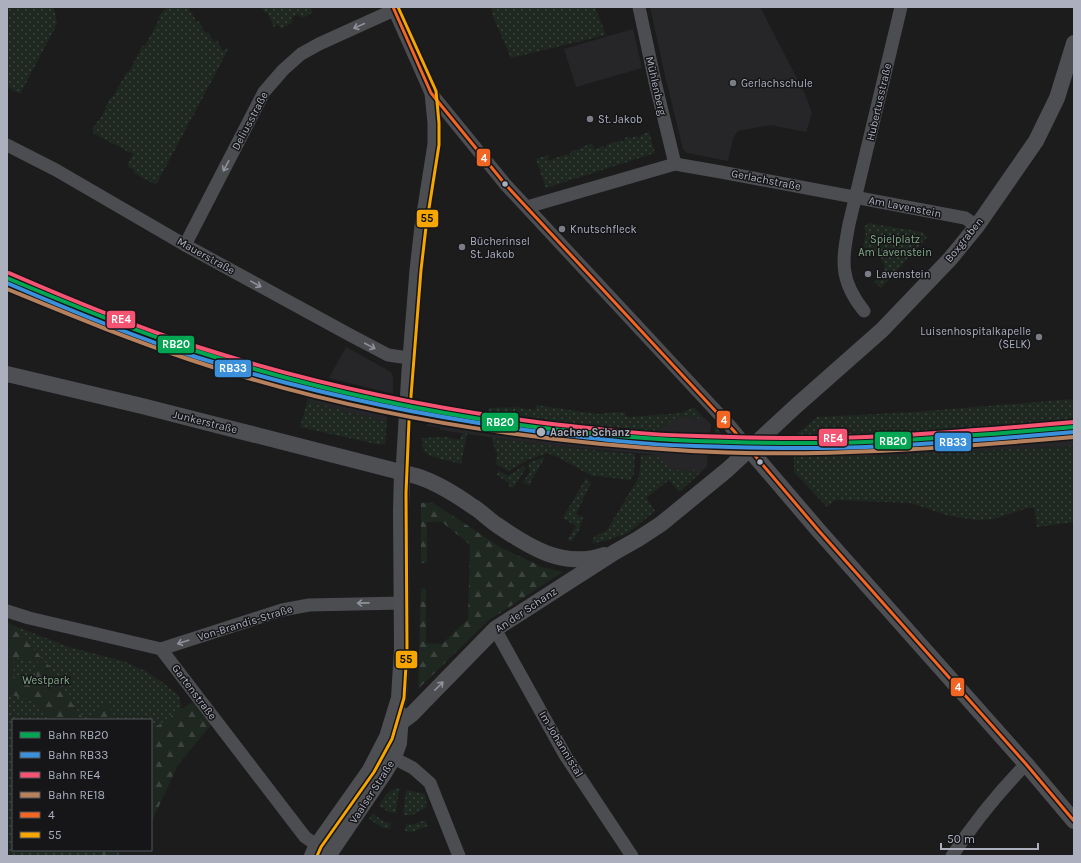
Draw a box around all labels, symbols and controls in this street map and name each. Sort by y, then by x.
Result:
one-way arrow [353,23,365,30]
street label: Mühlenberg [643,55,669,118]
street label: Hubertusstraße [864,62,894,142]
place label: Gerlachschule [741,77,813,90]
marker: Gerlachschule [728,78,738,88]
street label: Deliusstraße [229,89,271,152]
place label: St. Jakob [598,113,643,126]
marker: St. Jakob [585,114,595,124]
line badge: 4 [476,148,491,167]
text: 4 [481,152,488,165]
one-way arrow [222,159,229,171]
street label: Gerlachstraße [730,167,802,193]
unlabelled marker [500,179,510,189]
street label: Am Lavenstein [868,194,942,220]
line badge: 55 [416,209,439,228]
text: 55 [421,212,433,225]
street label: Boxgraben [942,215,986,265]
place label: Knutschfleck [570,223,637,236]
marker: Knutschfleck [557,224,567,234]
park label: Spielplatz Am Lavenstein [858,233,932,259]
street label: Mauerstraße [175,235,237,277]
place label: Bücherinsel St. Jakob [470,235,530,261]
marker: Bücherinsel St. Jakob [457,242,467,252]
place label: Lavenstein [876,268,931,281]
marker: Lavenstein [863,269,873,279]
one-way arrow [250,281,262,288]
line badge: RE4 [106,310,136,329]
text: RE4 [111,313,131,326]
place label: Luisenhospitalkapelle (SELK) [920,325,1031,351]
marker: Luisenhospitalkapelle (SELK) [1034,332,1044,342]
line badge: RB20 [157,335,195,354]
text: RB20 [162,338,190,351]
one-way arrow [364,343,376,350]
line badge: RB33 [214,359,252,378]
text: RB33 [219,362,247,375]
street label: Junkerstraße [171,408,239,436]
line badge: 4 [716,410,731,429]
line badge: RB20 [481,412,519,432]
text: 4 [721,414,728,427]
text: RB20 [486,416,514,429]
marker: Aachen Schanz [535,426,547,438]
place label: Aachen Schanz [550,426,630,439]
line badge: RE4 [818,428,848,447]
line badge: RB20 [874,431,912,450]
text: RE4 [823,432,843,445]
line badge: RB33 [934,432,972,452]
text: RB20 [879,435,907,448]
text: RB33 [939,436,967,449]
unlabelled marker [755,457,765,467]
street label: An der Schanz [493,585,559,635]
one-way arrow [357,599,370,607]
street label: Von-Brandis-Straße [196,602,294,644]
one-way arrow [176,639,189,646]
line badge: 55 [395,650,418,669]
text: 55 [400,653,412,666]
street label: Gartenstraße [169,662,219,722]
park label: Westpark [22,674,70,687]
line badge: 4 [950,677,965,697]
one-way arrow [434,681,444,691]
text: 4 [955,681,962,694]
street label: Im Johannistal [536,709,586,779]
legend [12,719,152,851]
text: Bahn RB20 [48,728,108,742]
text: Bahn RB33 [48,748,108,762]
street label: Vaalser Straße [347,758,397,826]
text: Bahn RE4 [48,768,100,782]
text: Bahn RE18 [48,788,105,802]
text: 4 [48,808,55,822]
scale bar [941,825,1038,851]
text: 55 [48,828,62,842]
text: 50 m [947,832,975,846]

